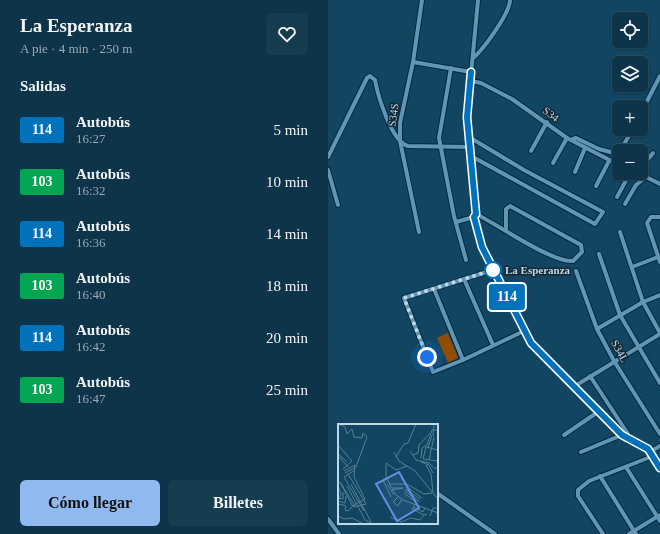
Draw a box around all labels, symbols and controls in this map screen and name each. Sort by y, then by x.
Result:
map controls [612,12,648,180]
button: locate [612,12,648,48]
button: heart [266,13,308,55]
text: La Esperanza [20,15,132,36]
text: A pie · 4 min · 250 m [20,41,132,56]
button: layers [612,56,648,92]
text: Salidas [20,78,66,94]
button: + [612,100,648,136]
street label: S34S [386,103,400,127]
street label: S34 [541,104,562,124]
text: Autobús [76,114,130,130]
text: 114 [32,122,52,137]
text: 5 min [273,122,308,138]
text: 16:27 [76,131,106,146]
button: − [612,144,648,180]
text: Autobús [76,166,130,182]
text: 103 [32,174,53,189]
text: 10 min [266,174,308,190]
text: 16:32 [76,183,106,198]
text: Autobús [76,218,130,234]
text: 114 [32,226,52,241]
text: 14 min [266,226,308,242]
text: 16:36 [76,235,106,250]
marker: La Esperanza [484,261,502,279]
place label: La Esperanza [505,264,571,276]
text: Autobús [76,270,130,286]
text: 103 [32,278,53,293]
text: 18 min [266,278,308,294]
line badge: 114 [484,284,530,310]
text: 16:40 [76,287,106,302]
text: 114 [497,289,517,304]
text: Autobús [76,322,130,338]
text: 114 [32,330,52,345]
text: 20 min [266,330,308,346]
street label: S34L [609,338,631,365]
text: 16:42 [76,339,106,354]
your location [417,347,437,367]
text: Autobús [76,374,130,390]
text: 103 [32,382,53,397]
text: 25 min [266,382,308,398]
text: 16:47 [76,391,106,406]
inset map [338,424,438,524]
button: Cómo llegar [20,480,160,526]
button: Billetes [168,480,308,526]

